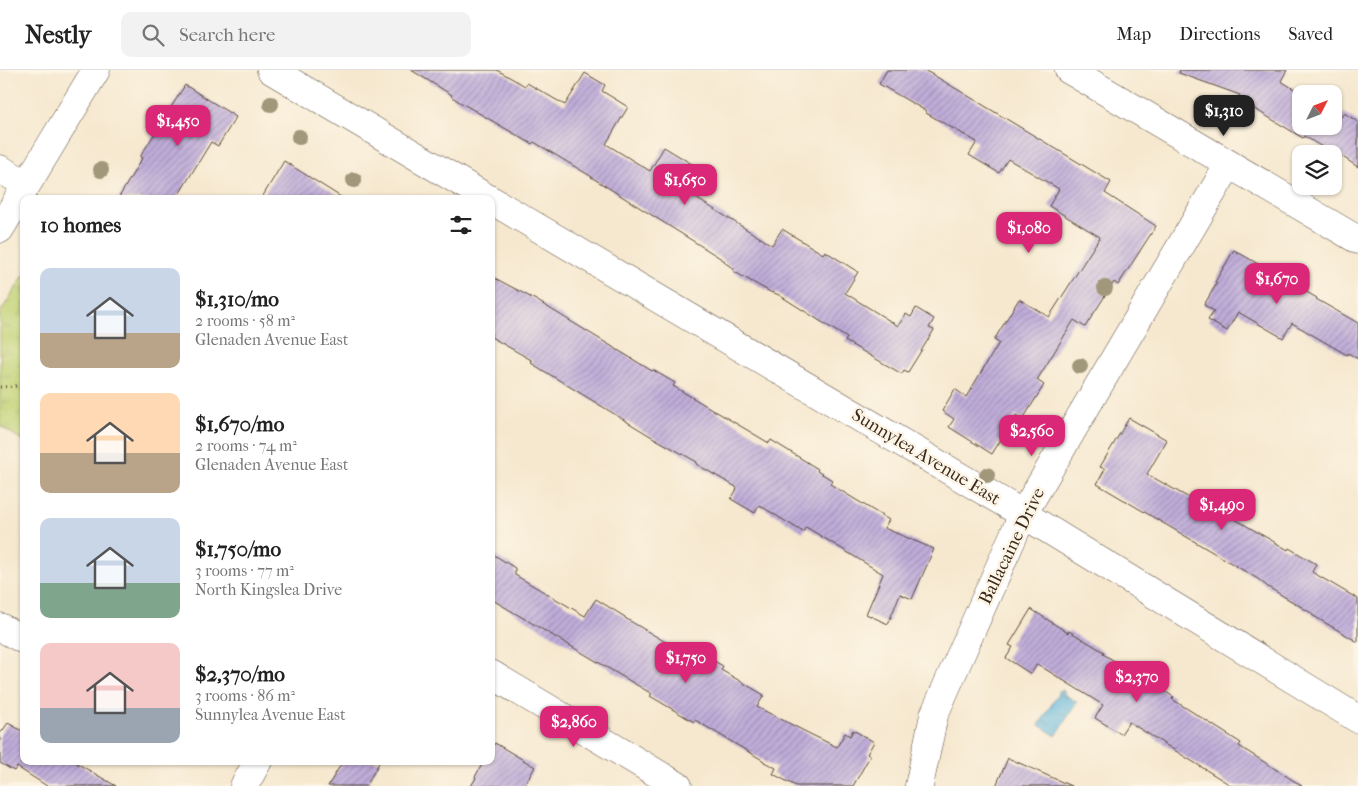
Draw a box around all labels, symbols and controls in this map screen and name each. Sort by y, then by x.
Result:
search box [121,12,471,57]
text: Nestly [25,21,91,49]
icon: search [139,21,167,49]
text: Search here [179,24,275,46]
text: Map [1117,24,1151,45]
text: Directions [1179,24,1260,45]
text: Saved [1288,24,1333,45]
north arrow [1292,85,1342,135]
map controls [1292,85,1342,195]
pin: $1,310 [1183,94,1265,137]
text: $1,310 [1205,101,1243,120]
pin: $1,450 [137,104,219,147]
text: $1,450 [157,111,199,130]
button: layers [1292,145,1342,195]
pin: $1,650 [644,164,726,206]
text: $1,650 [664,170,706,189]
icon: filters [447,211,475,239]
pin: $1,080 [988,212,1070,254]
text: 10 homes [40,213,121,237]
text: $1,080 [1007,218,1051,237]
pin: $1,670 [1236,262,1318,305]
text: $1,670 [1256,269,1298,288]
text: $1,310/mo [195,287,279,311]
icon: home [80,288,140,348]
text: 2 rooms · 58 m² [195,311,295,330]
text: Glenaden Avenue East [195,330,348,349]
street label: Sunnylea Avenue East [848,404,1005,510]
text: $1,670/mo [195,412,284,436]
icon: home [80,413,140,473]
pin: $2,560 [991,414,1073,457]
text: $2,560 [1010,421,1054,440]
text: 2 rooms · 74 m² [195,436,297,455]
text: Glenaden Avenue East [195,455,348,474]
street label: Ballacaine Drive [975,484,1049,608]
pin: $1,490 [1181,488,1263,531]
text: $1,490 [1200,495,1244,514]
text: $1,750/mo [195,537,281,561]
icon: home [80,538,140,598]
text: 3 rooms · 77 m² [195,561,294,580]
text: North Kingslea Drive [195,580,342,599]
pin: $1,750 [645,642,727,684]
text: $1,750 [666,648,706,667]
pin: $2,370 [1096,660,1178,703]
text: $2,370/mo [195,662,285,686]
icon: home [80,663,140,723]
text: $2,370 [1115,667,1159,686]
text: 3 rooms · 86 m² [195,686,295,705]
text: Sunnylea Avenue East [195,705,346,724]
pin: $2,860 [533,706,615,748]
text: $2,860 [551,712,597,731]

